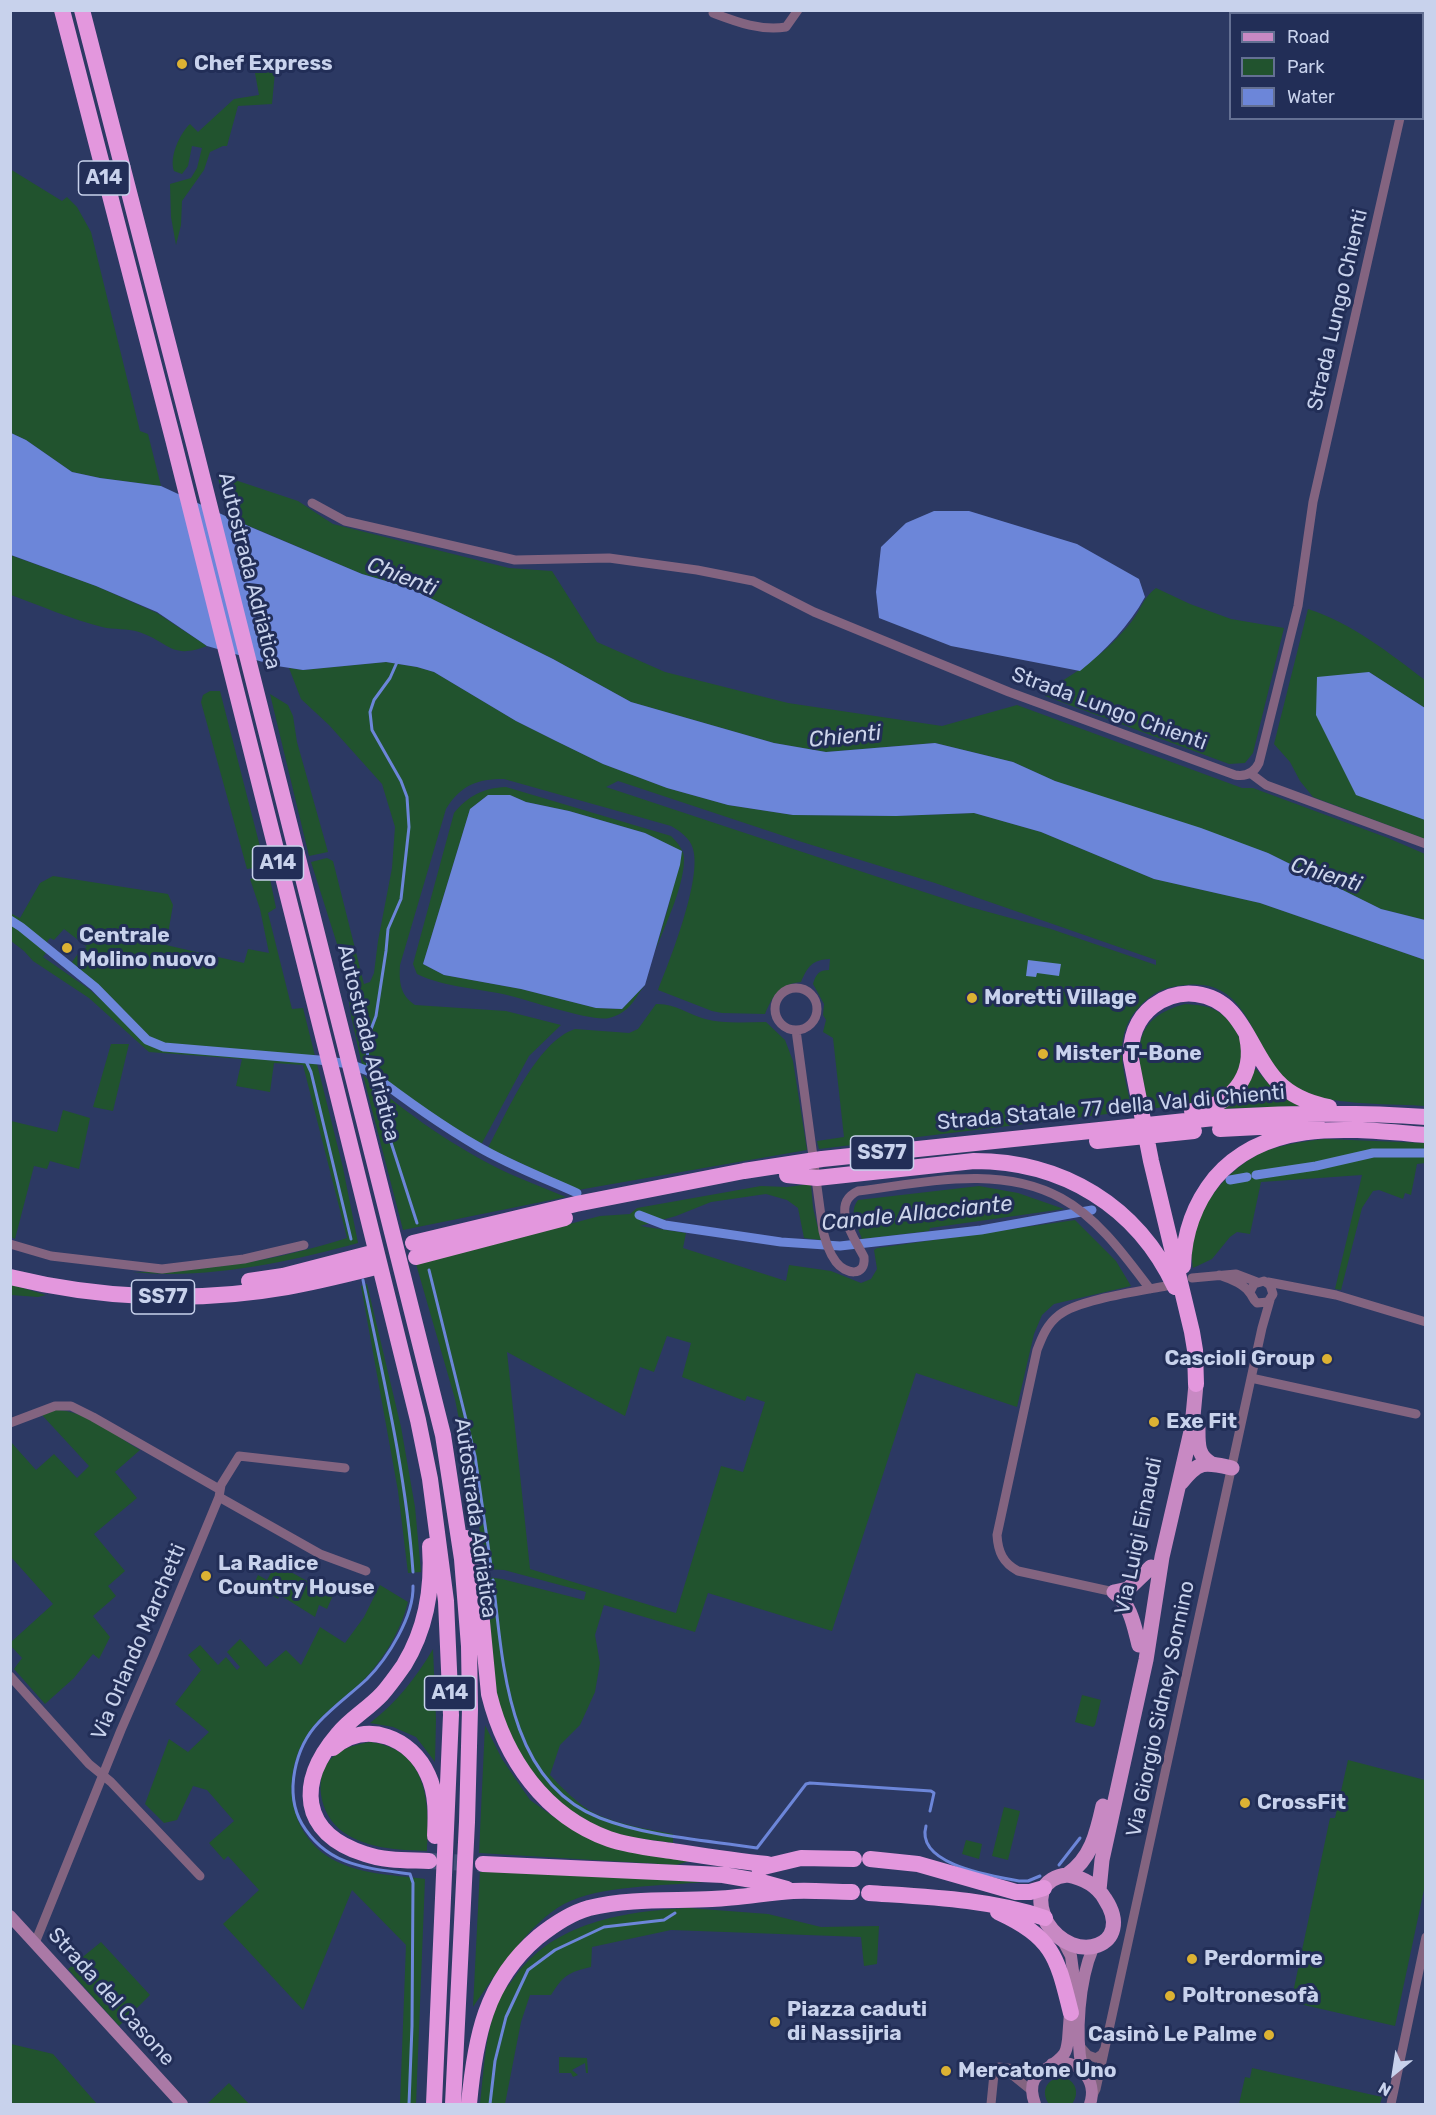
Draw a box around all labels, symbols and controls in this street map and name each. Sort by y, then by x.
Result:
legend [1229,12,1424,120]
text: Road [1287,26,1330,48]
place label: Chef Express [194,51,333,77]
text: Park [1287,56,1324,78]
marker: Chef Express [175,57,189,71]
text: Water [1287,86,1335,108]
road number: A14 [78,161,130,195]
street label: Strada Lungo Chienti [1303,207,1373,413]
street label: Autostrada Adriatica [212,470,286,672]
water label: Chienti [363,552,441,602]
street label: Strada Lungo Chienti [1008,662,1210,756]
water label: Chienti [808,720,882,754]
road number: A14 [252,846,304,880]
water label: Chienti [1287,852,1365,898]
place label: Centrale Molino nuovo [79,923,216,973]
marker: Centrale Molino nuovo [60,941,74,955]
street label: Autostrada Adriatica [331,942,405,1144]
place label: Moretti Village [984,985,1137,1011]
marker: Moretti Village [965,991,979,1005]
place label: Mister T-Bone [1055,1041,1202,1067]
marker: Mister T-Bone [1036,1047,1050,1061]
street label: Strada Statale 77 della Val di Chienti [936,1080,1286,1136]
road number: SS77 [850,1136,914,1170]
water label: Canale Allacciante [820,1191,1014,1237]
road number: SS77 [132,1280,195,1314]
place label: Cascioli Group [1164,1346,1315,1372]
marker: Cascioli Group [1320,1352,1334,1366]
place label: Exe Fit [1166,1409,1237,1435]
marker: Exe Fit [1147,1415,1161,1429]
street label: Autostrada Adriatica [448,1416,502,1620]
street label: Via Luigi Einaudi [1110,1455,1168,1617]
street label: Via Orlando Marchetti [86,1540,192,1744]
place label: La Radice Country House [218,1551,375,1601]
marker: La Radice Country House [199,1569,213,1583]
street label: Via Giorgio Sidney Sonnino [1122,1579,1200,1839]
road number: A14 [424,1676,476,1710]
place label: CrossFit [1257,1790,1346,1816]
marker: CrossFit [1238,1796,1252,1810]
street label: Strada del Casone [42,1923,180,2071]
place label: Perdormire [1204,1946,1323,1972]
marker: Perdormire [1185,1952,1199,1966]
place label: Poltronesofà [1182,1983,1319,2009]
marker: Poltronesofà [1163,1989,1177,2003]
place label: Piazza caduti di Nassijria [787,1997,927,2047]
marker: Piazza caduti di Nassijria [768,2015,782,2029]
place label: Casinò Le Palme [1088,2022,1257,2048]
marker: Casinò Le Palme [1262,2028,1276,2042]
north arrow [1364,2043,1424,2103]
place label: Mercatone Uno [958,2058,1117,2084]
marker: Mercatone Uno [939,2064,953,2078]
text: N [1375,2078,1394,2100]

